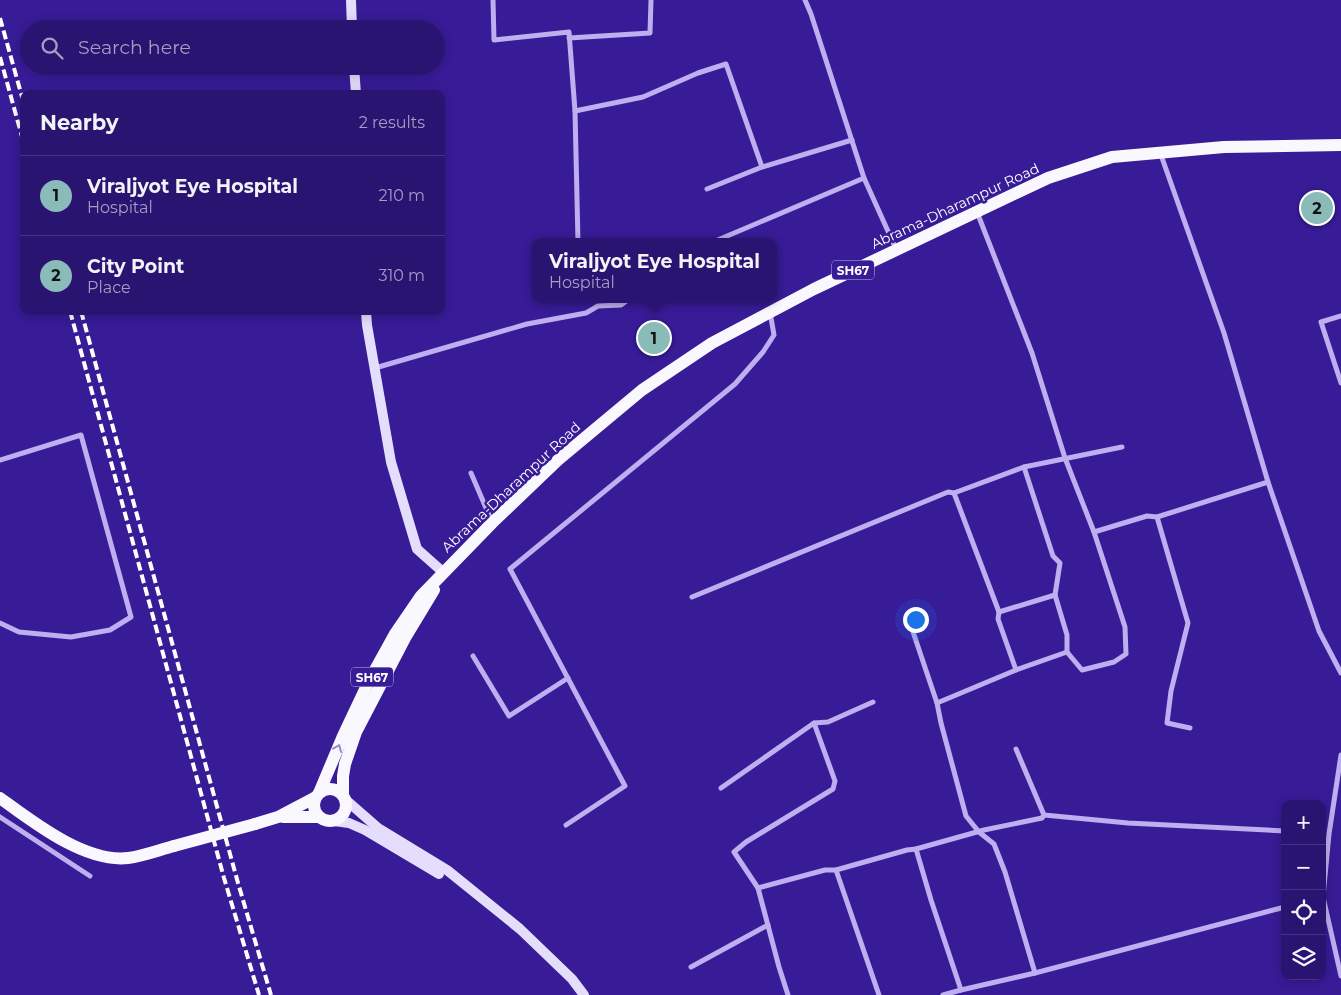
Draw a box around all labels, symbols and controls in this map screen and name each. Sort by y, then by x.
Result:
search box [20,20,445,75]
icon: search [38,34,66,62]
text: Search here [78,36,191,59]
text: Nearby [40,110,119,135]
text: 2 results [359,113,425,132]
street label: Abrama-Dharampur Road [868,159,1042,253]
text: Viraljyot Eye Hospital [87,175,298,198]
text: 1 [53,186,59,205]
text: 210 m [378,186,425,205]
pin: 2 [1301,189,1333,227]
text: Hospital [87,198,153,217]
popup [532,238,777,303]
text: Viraljyot Eye Hospital [549,250,760,273]
text: City Point [87,255,184,278]
road number: SH67 [832,260,874,280]
text: 2 [51,266,61,285]
text: 310 m [378,266,425,285]
text: Hospital [549,273,615,292]
text: Place [87,278,131,297]
pin: 1 [638,319,670,357]
street label: Abrama-Dharampur Road [438,418,584,556]
your location [903,607,929,633]
road number: SH67 [351,668,393,686]
one-way arrow [332,744,342,753]
map controls [1281,800,1326,980]
button: + [1281,800,1326,845]
button: − [1281,845,1326,890]
button: locate [1281,890,1326,935]
button: layers [1281,935,1326,980]

